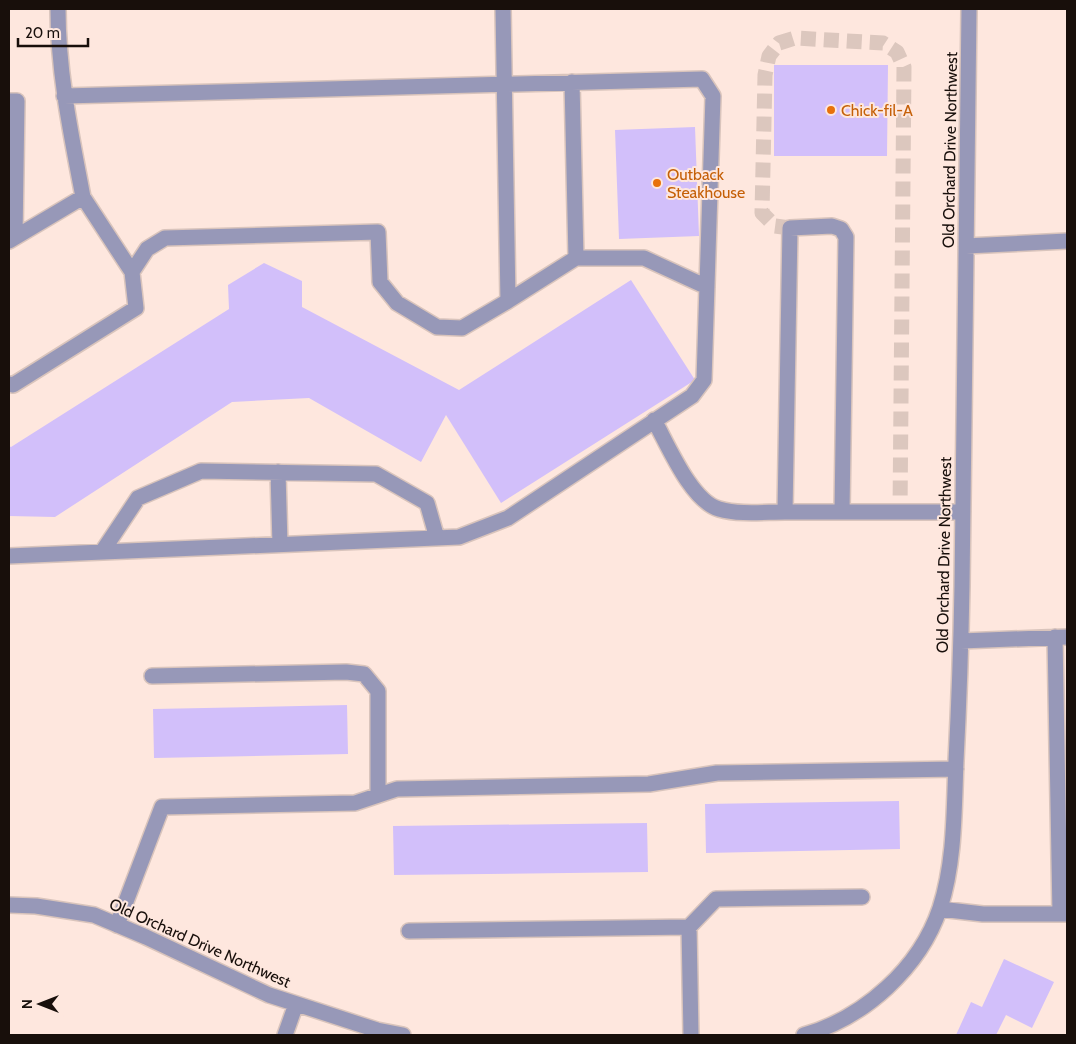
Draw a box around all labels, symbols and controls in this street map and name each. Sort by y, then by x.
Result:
scale bar [18,15,88,47]
text: 20 m [25,24,60,42]
street label: Old Orchard Drive Northwest [939,51,961,248]
place label: Chick-fil-A [841,101,913,120]
marker: Chick-fil-A [825,104,837,116]
place label: Outback Steakhouse [667,165,745,202]
marker: Outback Steakhouse [651,177,663,189]
street label: Old Orchard Drive Northwest [933,456,955,653]
street label: Old Orchard Drive Northwest [106,894,294,992]
north arrow [15,979,65,1029]
text: N [18,999,36,1009]

